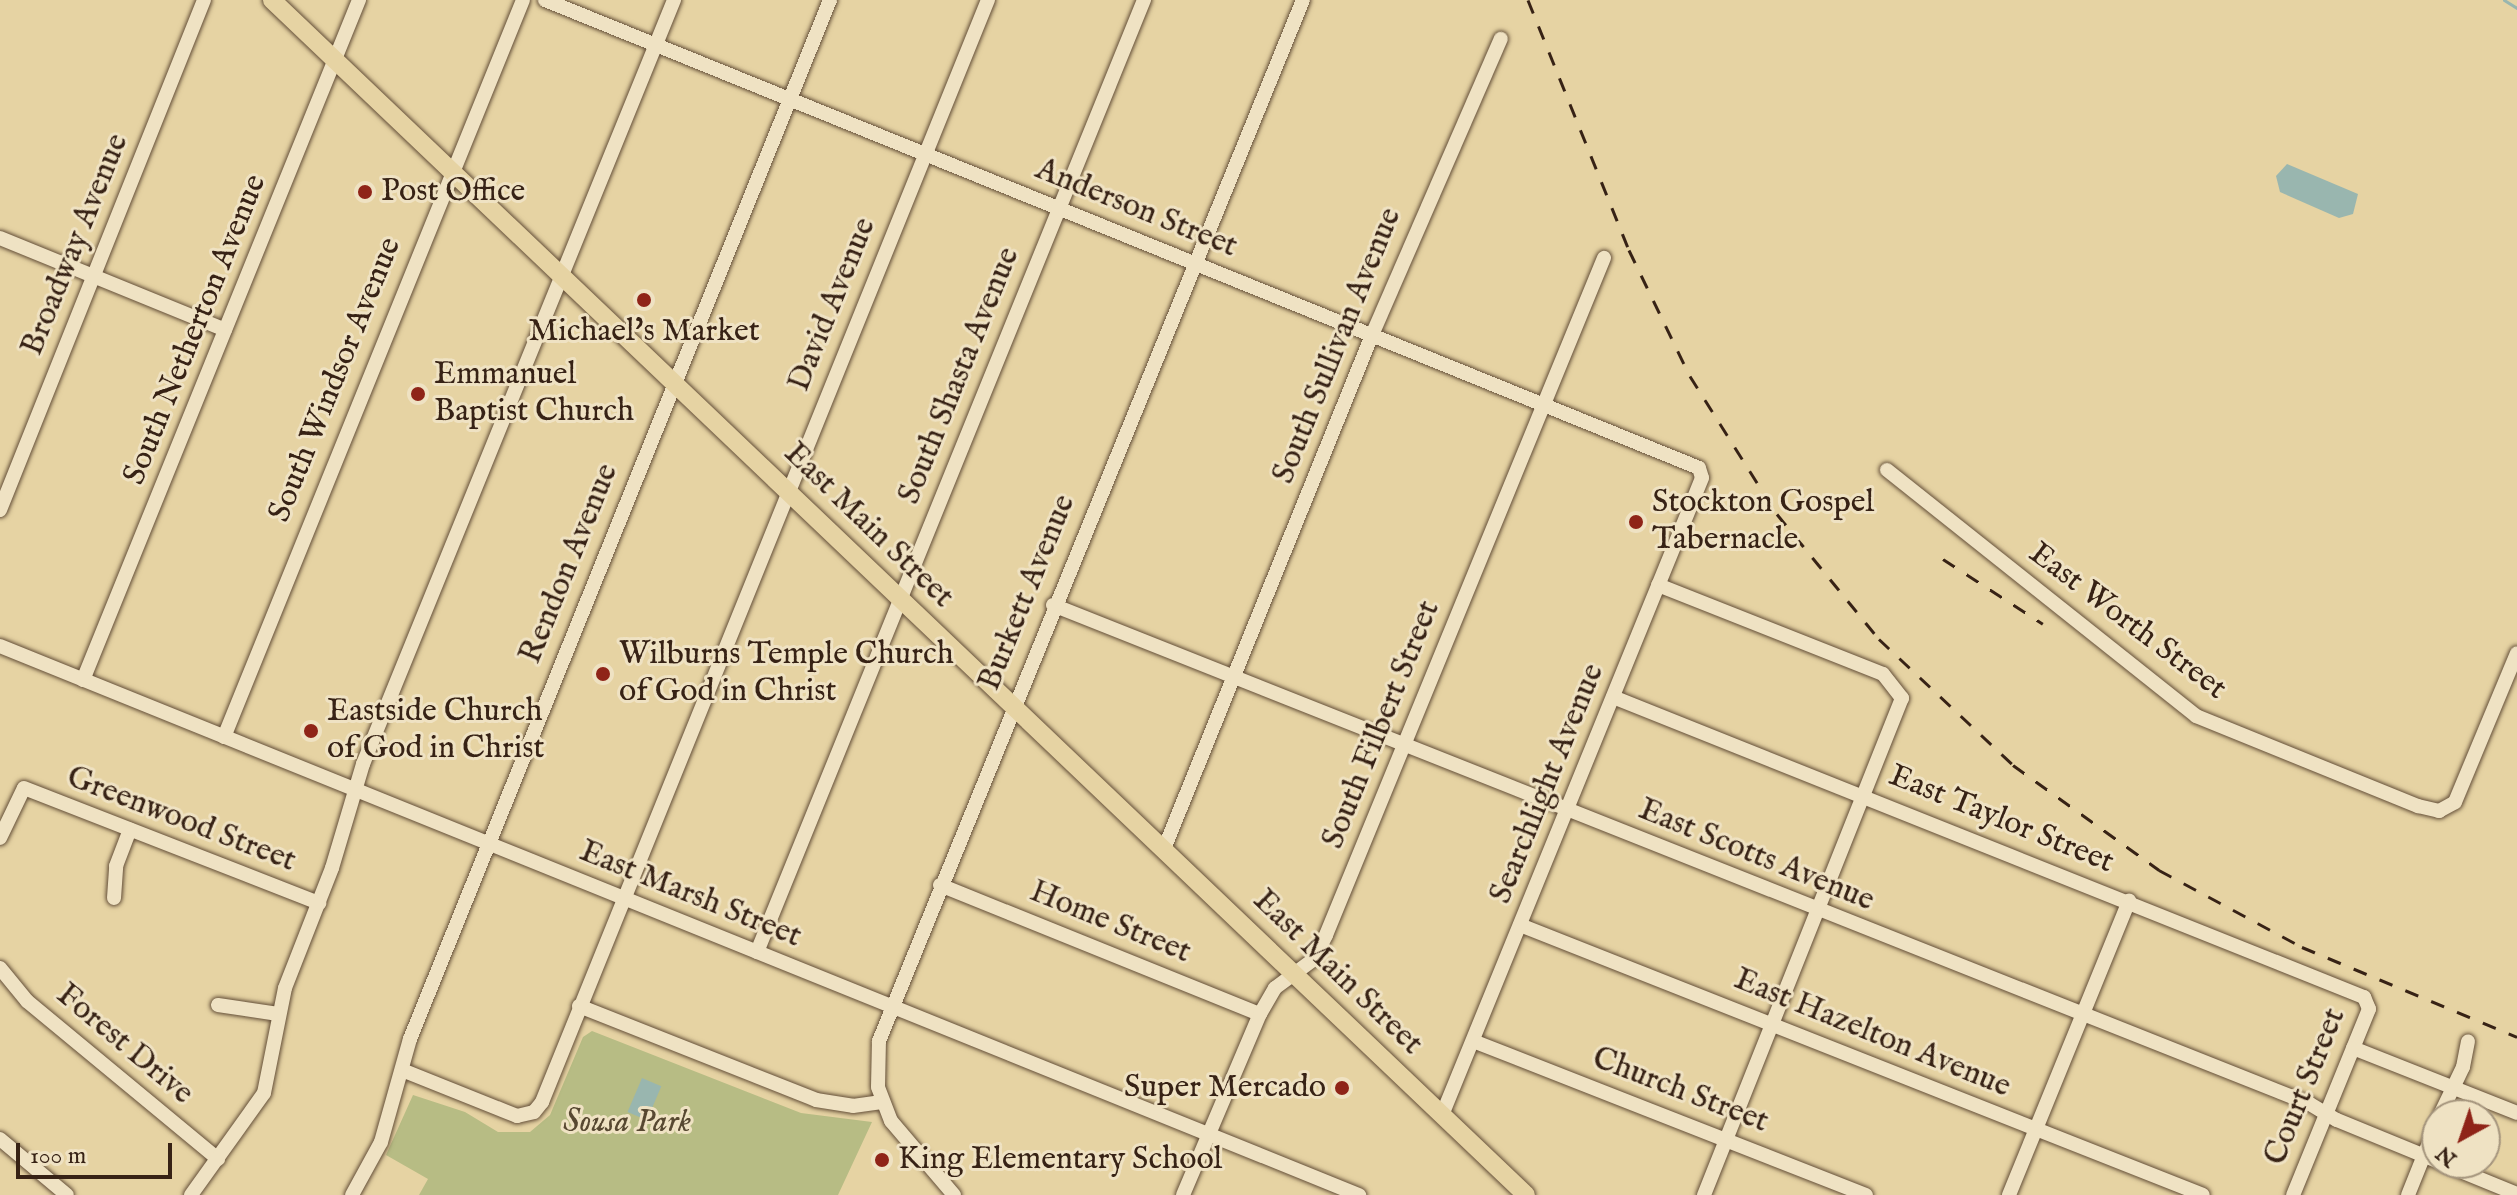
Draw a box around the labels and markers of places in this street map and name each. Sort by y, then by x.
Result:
place label: Post Office [381,173,525,211]
marker: Post Office [356,183,374,201]
marker: Michael's Market [635,291,653,309]
place label: Michael's Market [528,313,760,351]
place label: Emmanuel Baptist Church [434,357,634,432]
marker: Emmanuel Baptist Church [409,385,427,403]
place label: Stockton Gospel Tabernacle [1652,485,1874,560]
marker: Stockton Gospel Tabernacle [1627,513,1645,531]
place label: Wilburns Temple Church of God in Christ [619,637,954,712]
marker: Wilburns Temple Church of God in Christ [594,665,612,683]
place label: Eastside Church of God in Christ [327,694,545,769]
marker: Eastside Church of God in Christ [302,722,320,740]
place label: Super Mercado [1124,1069,1326,1107]
marker: Super Mercado [1333,1079,1351,1097]
place label: King Elementary School [898,1141,1222,1179]
marker: King Elementary School [873,1151,891,1169]

